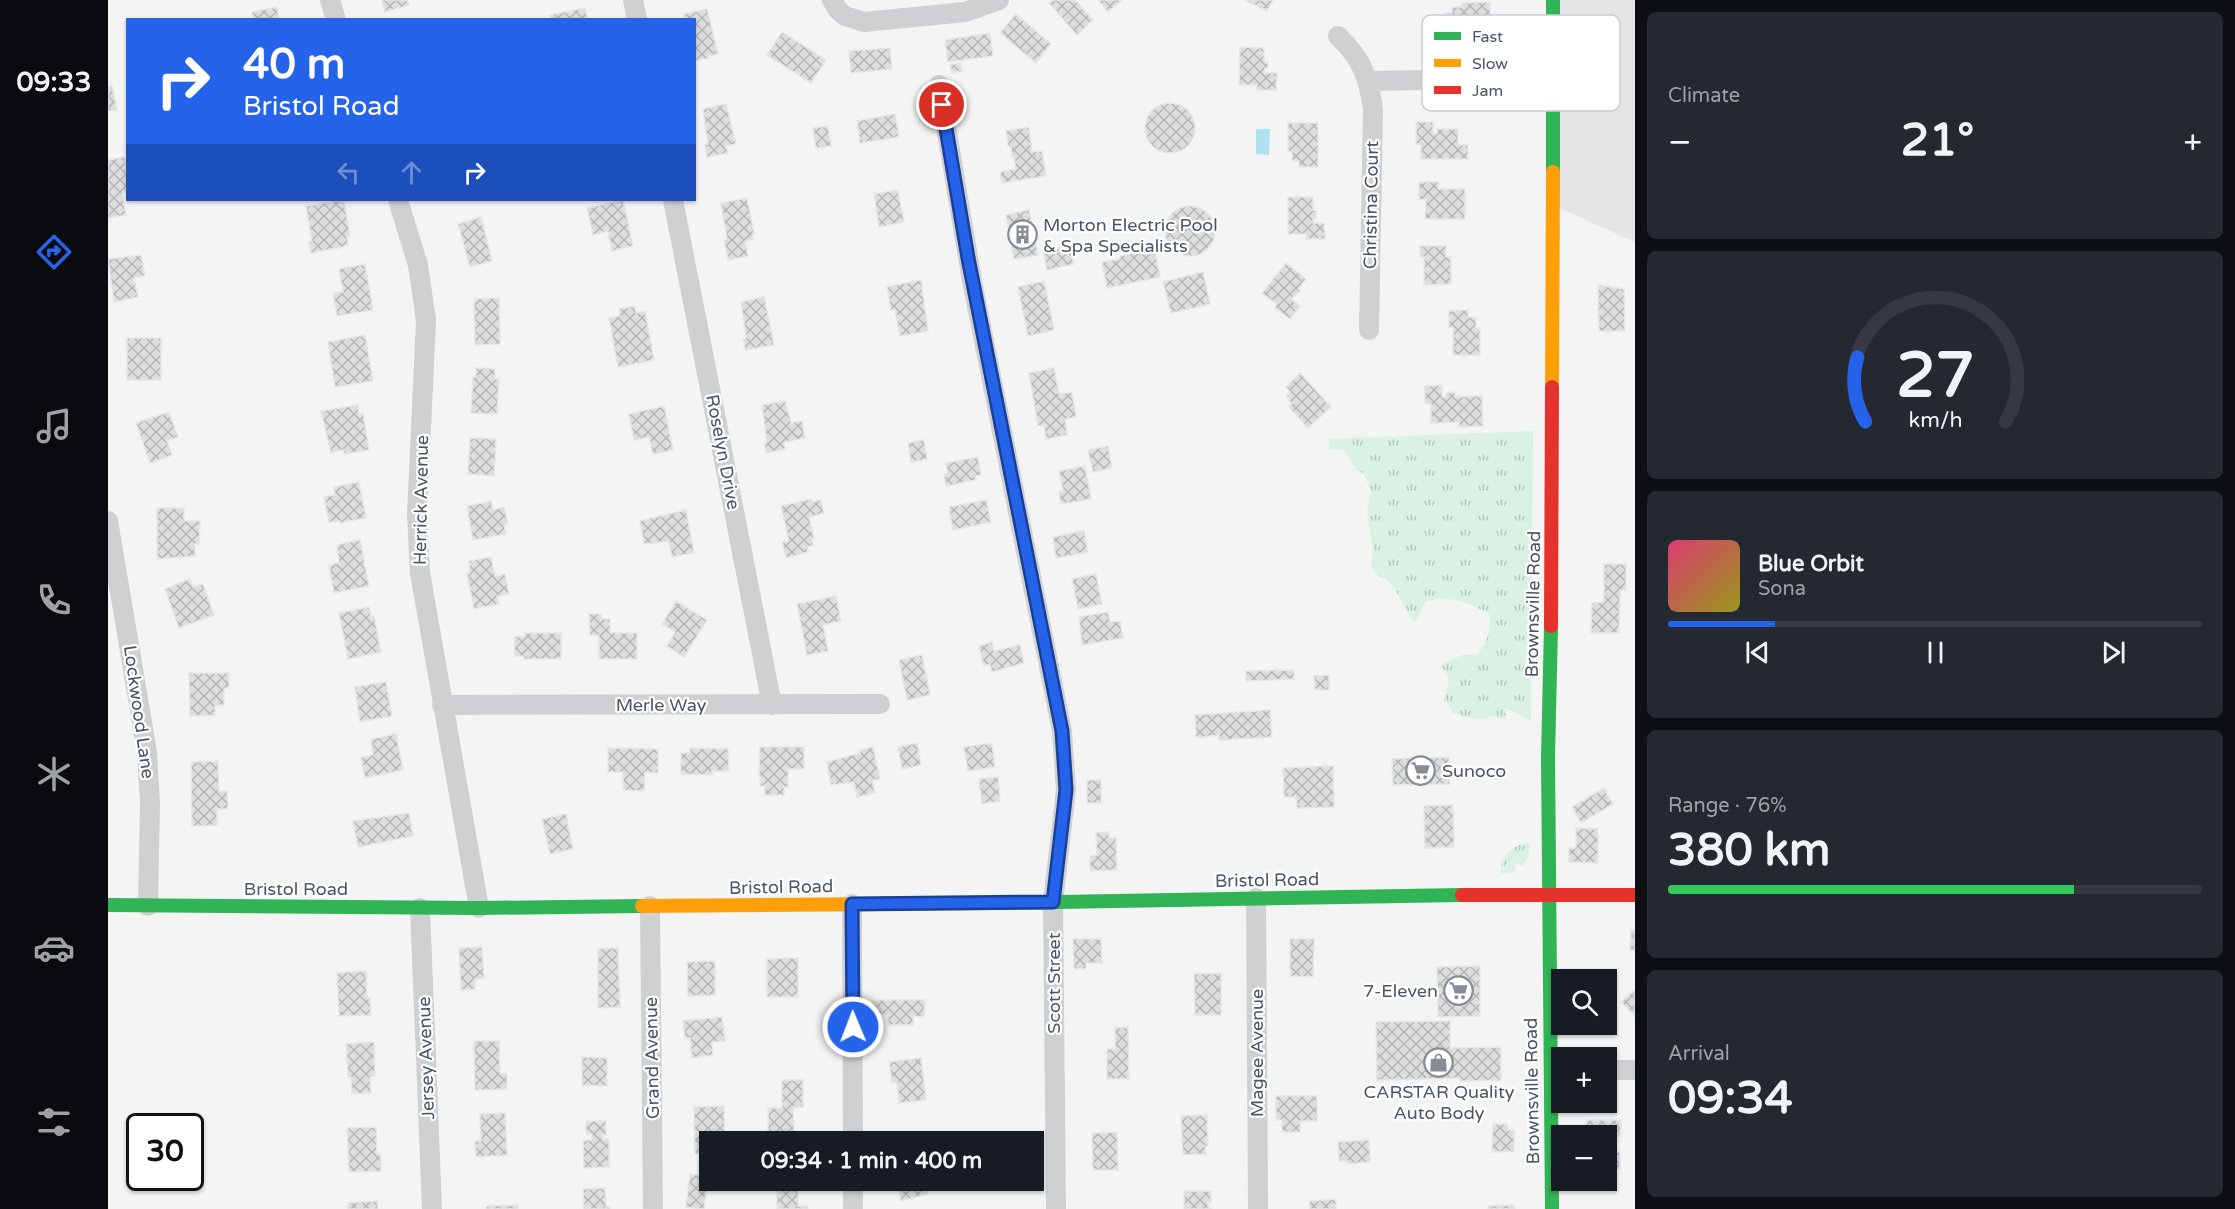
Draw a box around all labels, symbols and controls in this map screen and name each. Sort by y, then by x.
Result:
legend [1422,15,1620,111]
text: Fast [1472,27,1503,47]
text: 40 m [243,39,345,90]
icon: right [144,42,222,120]
text: Slow [1472,54,1508,74]
text: 09:33 [17,66,91,99]
pin [916,79,967,130]
text: Jam [1472,81,1503,101]
text: Climate [1668,84,1740,108]
icon: arrive [925,88,958,121]
text: Bristol Road [243,90,400,123]
text: 21° [1901,114,1974,168]
text: − [1668,123,1692,162]
text: + [2183,123,2202,162]
street label: Christina Court [1359,140,1383,269]
icon: left [332,156,365,189]
icon: ahead [395,156,428,189]
icon: right [458,156,491,189]
place label: Morton Electric Pool & Spa Specialists [1043,214,1218,257]
building icon: Morton Electric Pool & Spa Specialists [1006,219,1038,251]
icon: directions [33,231,75,273]
text: 27 [1896,339,1974,414]
street label: Roselyn Drive [701,393,745,511]
icon: music [33,405,75,447]
text: km/h [1908,408,1962,434]
street label: Herrick Avenue [409,435,433,565]
street label: Brownsville Road [1521,530,1545,678]
text: Blue Orbit [1758,551,1864,577]
text: Sona [1758,577,1806,601]
icon: phone [33,579,75,621]
icon: previous [1741,636,1774,669]
icon: pause [1919,636,1952,669]
icon: next [2097,636,2130,669]
street label: Lockwood Lane [119,644,159,780]
street label: Merle Way [616,694,707,716]
icon: climate [33,753,75,795]
supermarket icon: Sunoco [1405,755,1437,787]
place label: Sunoco [1442,760,1506,782]
text: Range · 76% [1668,794,1787,818]
text: 380 km [1668,824,1830,878]
street label: Bristol Road [1215,868,1319,892]
street label: Bristol Road [729,875,833,899]
street label: Bristol Road [244,878,348,900]
icon: car [33,927,75,969]
street label: Scott Street [1043,932,1065,1034]
map controls [1551,969,1617,1191]
button: search [1551,969,1617,1035]
supermarket icon: 7-Eleven [1443,975,1475,1007]
place label: 7-Eleven [1363,980,1438,1002]
street label: Magee Avenue [1246,989,1268,1117]
position arrow [821,995,885,1059]
street label: Jersey Avenue [413,996,439,1120]
street label: Grand Avenue [640,997,664,1119]
street label: Brownsville Road [1520,1017,1544,1165]
text: Arrival [1668,1042,1730,1066]
shop icon: CARSTAR Quality Auto Body [1423,1047,1455,1079]
button: + [1551,1047,1617,1113]
text: 09:34 [1668,1072,1793,1126]
place label: CARSTAR Quality Auto Body [1364,1081,1515,1124]
icon: filters [33,1101,75,1143]
speed limit sign: 30 [126,1113,204,1191]
button: − [1551,1125,1617,1191]
text: 09:34 · 1 min · 400 m [761,1148,982,1174]

